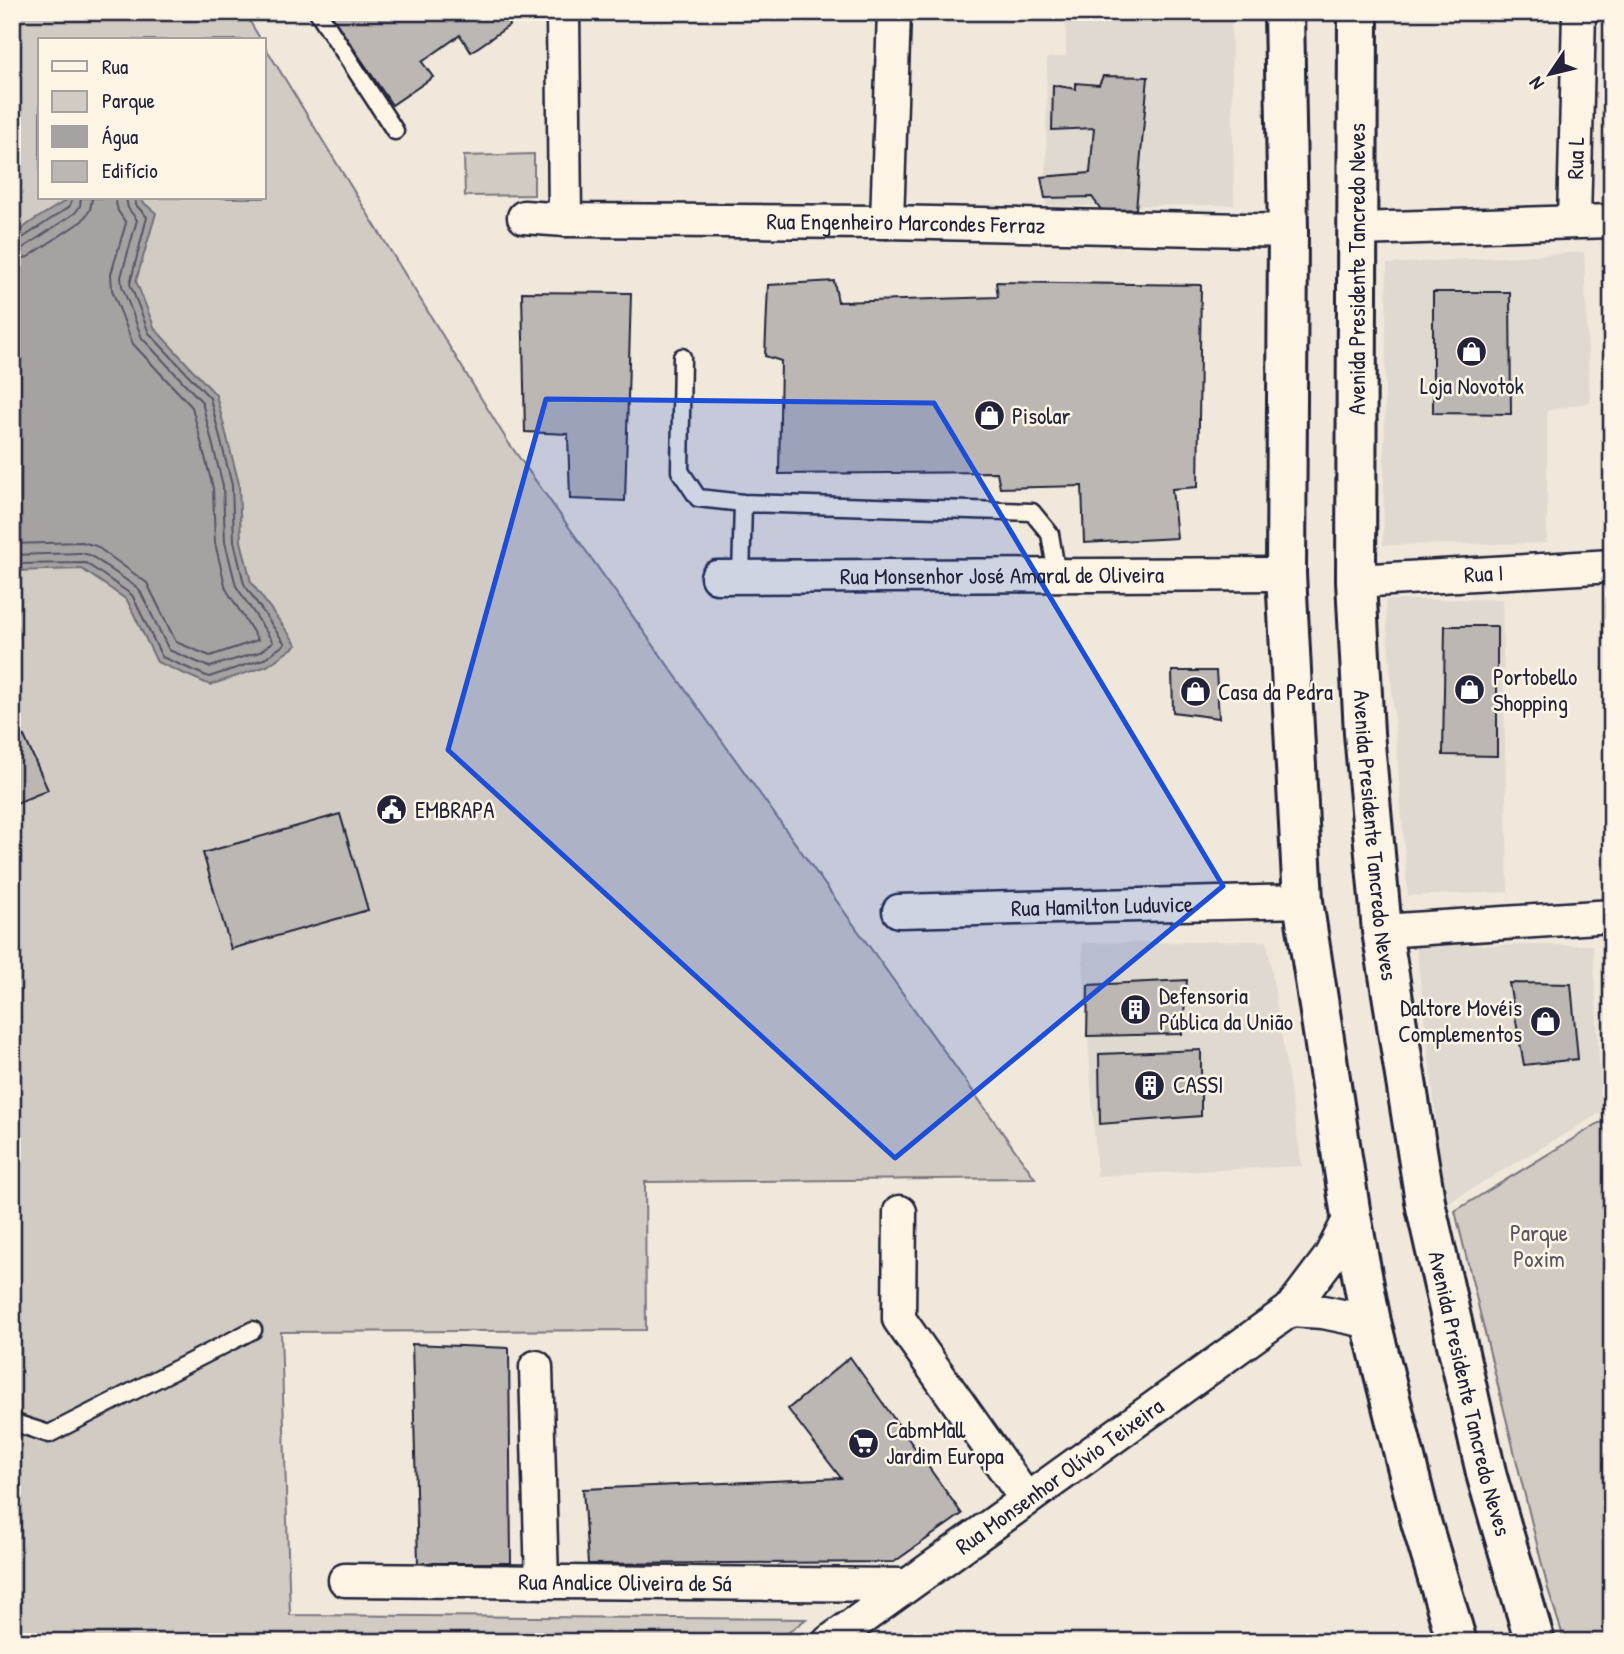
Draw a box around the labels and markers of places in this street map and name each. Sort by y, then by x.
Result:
shop icon: Loja Novotok [1455,335,1489,369]
place label: Loja Novotok [1420,370,1525,401]
shop icon: Pisolar [972,399,1006,433]
place label: Pisolar [1012,400,1070,431]
place label: Portobello Shopping [1493,661,1577,718]
shop icon: Portobello Shopping [1453,673,1487,707]
shop icon: Casa da Pedra [1178,675,1212,709]
place label: Casa da Pedra [1218,676,1333,707]
public building icon: EMBRAPA [375,793,409,827]
place label: EMBRAPA [415,794,494,825]
place label: Defensoria Pública da União [1159,980,1293,1037]
building icon: Defensoria Pública da União [1119,992,1153,1026]
place label: Daltore Movéis Complementos [1398,992,1522,1049]
shop icon: Daltore Movéis Complementos [1528,1004,1562,1038]
building icon: CASSI [1133,1068,1167,1102]
place label: CASSI [1173,1069,1223,1100]
place label: CabmMall Jardim Europa [886,1414,1004,1471]
supermarket icon: CabmMall Jardim Europa [846,1426,880,1460]

